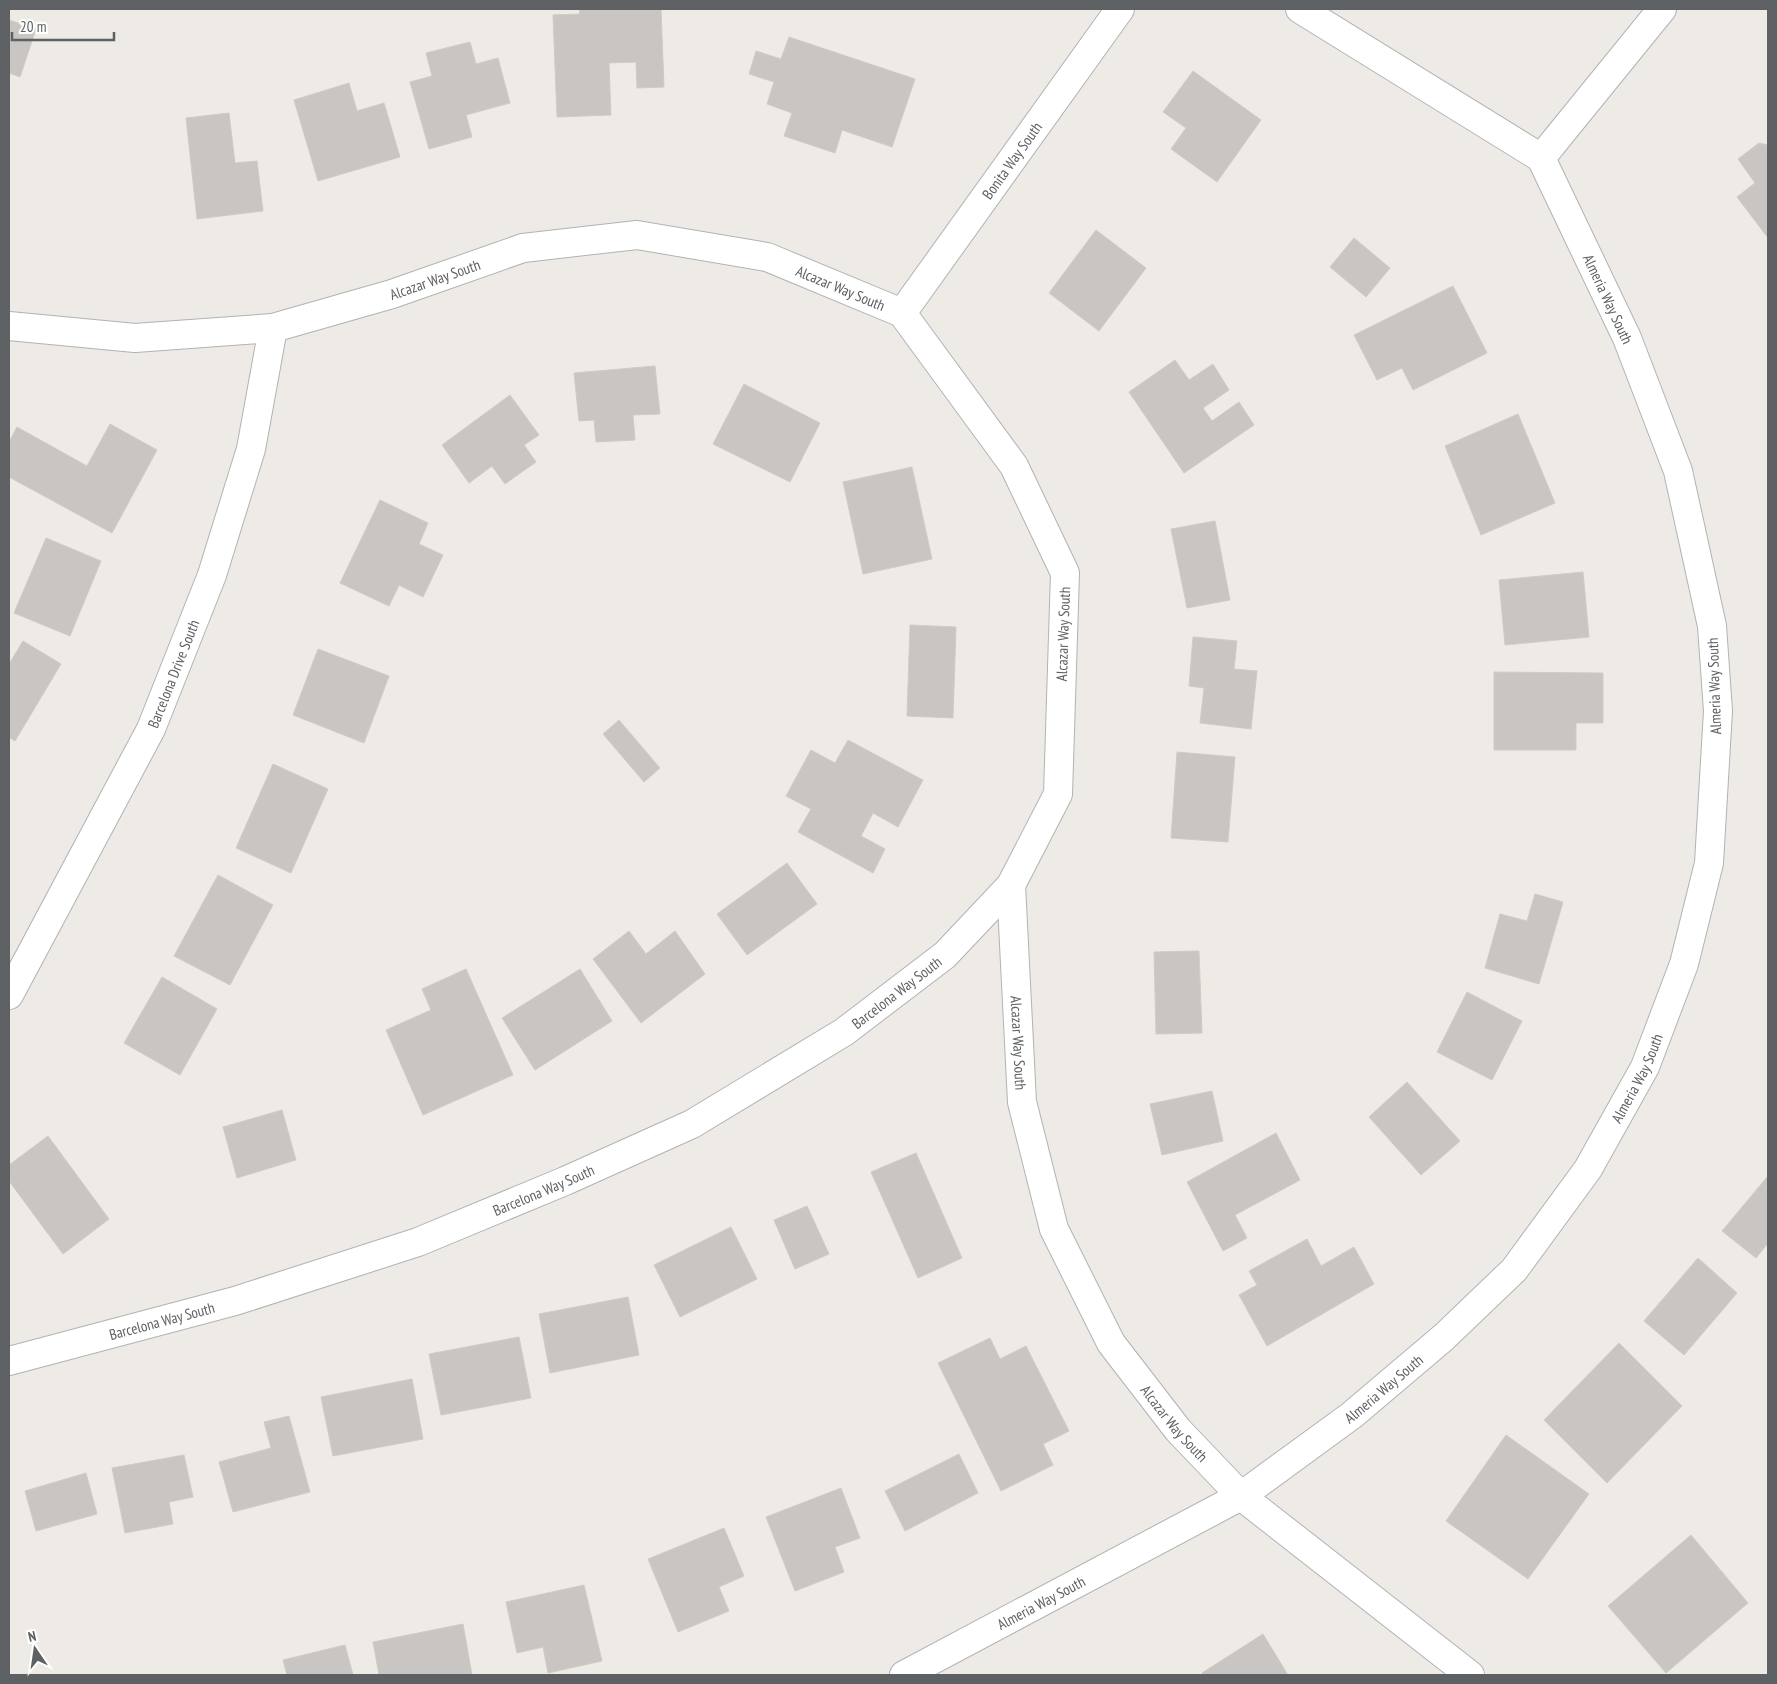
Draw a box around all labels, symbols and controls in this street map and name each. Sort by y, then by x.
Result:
scale bar [12,10,115,42]
text: 20 m [20,17,46,36]
street label: Bonita Way South [977,118,1046,203]
street label: Almeria Way South [1579,251,1637,347]
street label: Alcazar Way South [387,254,483,304]
street label: Alcazar Way South [793,261,888,315]
street label: Alcazar Way South [1052,586,1074,682]
street label: Barcelona Drive South [143,617,203,731]
street label: Almeria Way South [1703,637,1725,735]
street label: Barcelona Way South [848,952,945,1032]
street label: Alcazar Way South [1007,995,1031,1091]
street label: Almeria Way South [1606,1031,1666,1126]
street label: Barcelona Way South [490,1160,597,1219]
street label: Barcelona Way South [107,1297,216,1344]
street label: Almeria Way South [1340,1350,1426,1427]
street label: Alcazar Way South [1137,1381,1212,1465]
street label: Almeria Way South [994,1571,1088,1633]
north arrow [10,1624,60,1674]
text: N [26,1627,38,1646]

